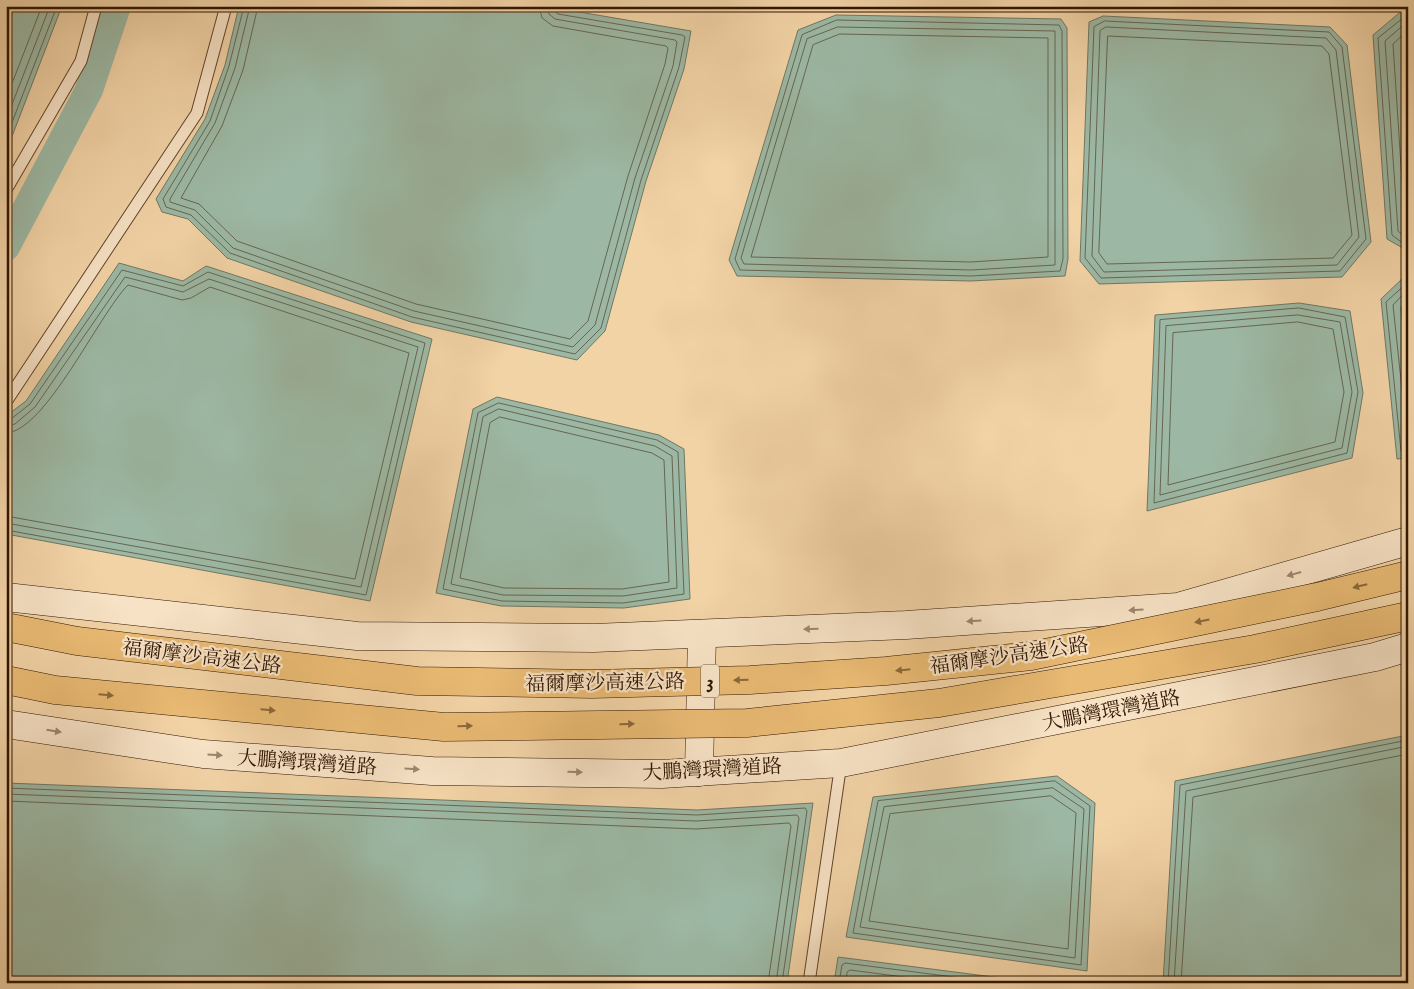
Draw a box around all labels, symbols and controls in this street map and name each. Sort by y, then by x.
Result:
one-way arrow [1286,570,1301,578]
one-way arrow [1353,583,1368,591]
one-way arrow [1127,606,1143,614]
one-way arrow [965,617,981,625]
one-way arrow [1194,617,1209,625]
one-way arrow [803,626,819,634]
street label: 福爾摩沙高速公路 [928,633,1090,680]
street label: 福爾摩沙高速公路 [121,635,283,680]
road number: 3 [701,664,719,698]
one-way arrow [895,666,911,674]
street label: 福爾摩沙高速公路 [525,670,685,697]
one-way arrow [733,676,749,684]
street label: 大鵬灣環灣道路 [1040,686,1182,737]
one-way arrow [99,691,115,699]
one-way arrow [260,706,276,714]
one-way arrow [619,720,635,728]
one-way arrow [457,722,473,730]
one-way arrow [47,728,63,736]
street label: 大鵬灣環灣道路 [236,746,378,781]
one-way arrow [207,751,223,759]
street label: 大鵬灣環灣道路 [642,754,783,787]
one-way arrow [404,766,420,774]
one-way arrow [567,769,583,777]

